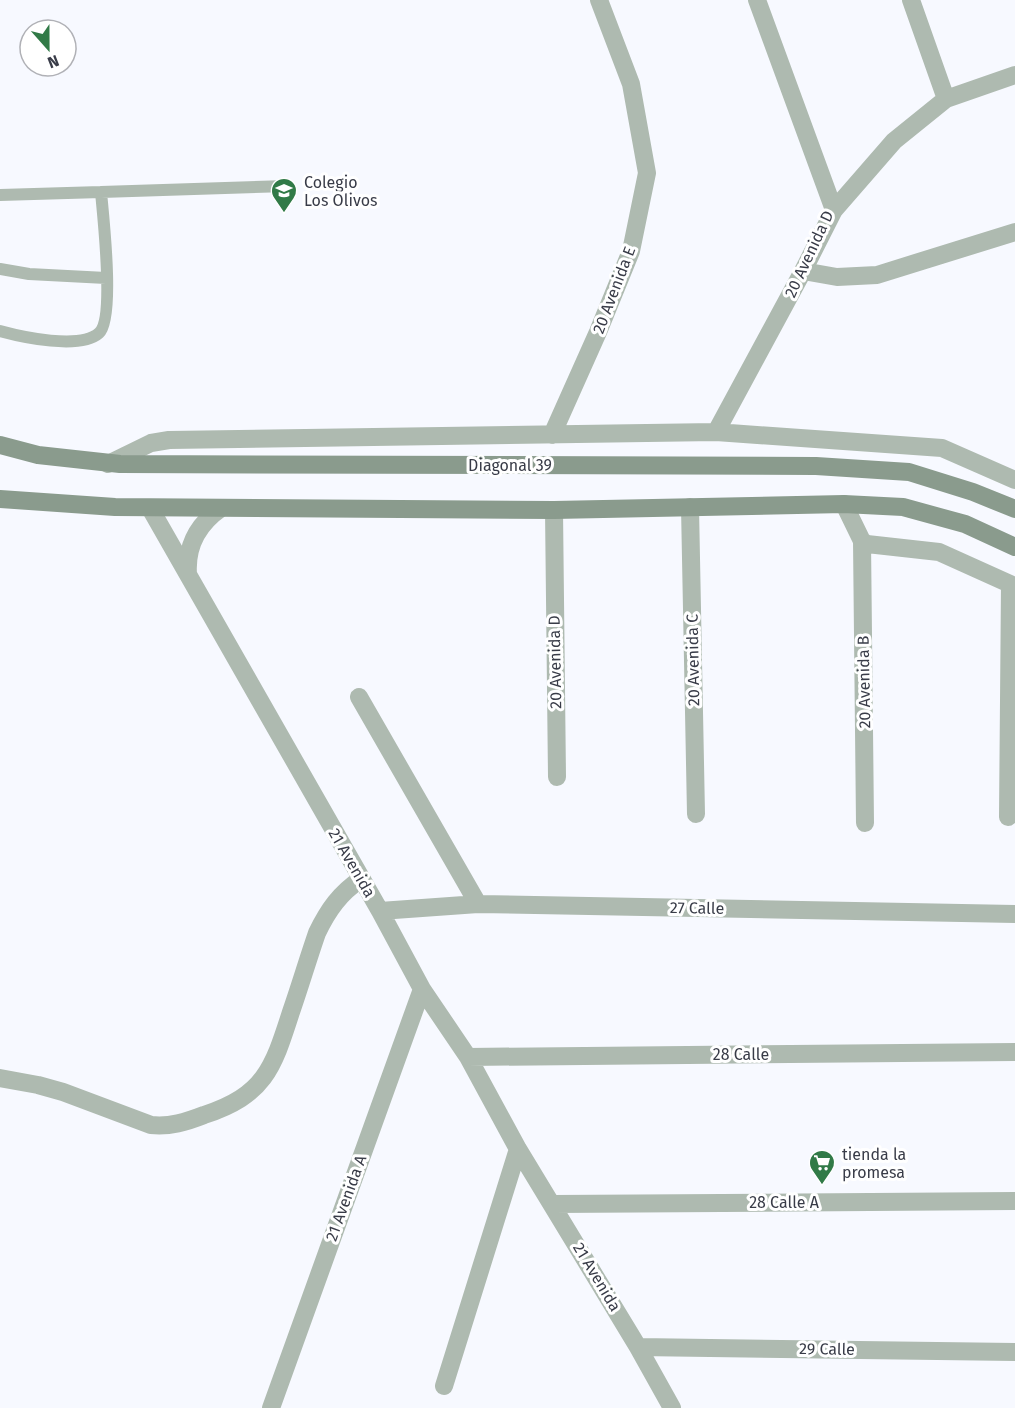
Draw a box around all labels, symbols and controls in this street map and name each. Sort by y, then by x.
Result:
north arrow [18,18,78,78]
text: N [45,51,62,72]
place label: Colegio Los Olivos [304,173,378,210]
school or university icon: Colegio Los Olivos [269,176,299,214]
street label: 20 Avenida D [781,208,837,300]
street label: 20 Avenida E [589,244,639,336]
street label: Diagonal 39 [468,456,552,475]
street label: 20 Avenida C [683,614,703,706]
street label: 20 Avenida D [545,615,565,709]
street label: 20 Avenida B [854,635,874,729]
street label: 21 Avenida [325,825,379,901]
street label: 27 Calle [670,898,724,918]
street label: 28 Calle [713,1045,769,1064]
place label: tienda la promesa [842,1145,906,1182]
supermarket icon: tienda la promesa [807,1148,837,1186]
street label: 21 Avenida A [322,1152,371,1244]
street label: 28 Calle A [749,1193,820,1212]
street label: 21 Avenida [569,1239,625,1315]
street label: 29 Calle [799,1339,855,1359]

